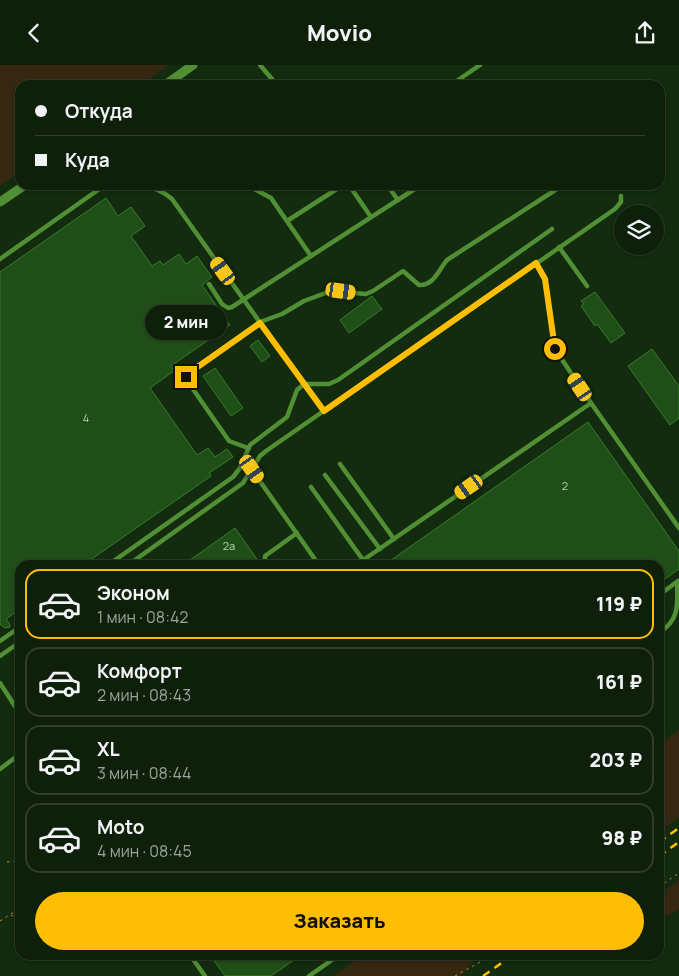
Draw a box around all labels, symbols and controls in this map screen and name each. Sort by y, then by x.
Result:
text: Movio [307,18,372,48]
icon: back [20,19,48,47]
icon: share [631,19,659,47]
text: Откуда [65,98,133,124]
text: Куда [65,147,110,173]
map controls [614,205,664,255]
button: layers [614,205,664,255]
car [208,254,237,288]
car [325,281,356,301]
callout: 2 мин [145,305,227,339]
text: 2 мин [164,311,208,333]
route start [544,338,566,360]
route end [175,366,197,388]
car [565,370,594,404]
house number: 4 [83,410,89,425]
car [237,452,266,486]
car [452,472,485,502]
house number: 2 [562,478,568,493]
house number: 2а [223,538,235,553]
text: Эконом [97,580,170,606]
icon: car [37,582,82,627]
text: 119 ₽ [596,591,642,617]
text: 1 мин · 08:42 [97,606,188,628]
text: Комфорт [97,658,182,684]
icon: car [37,660,82,705]
text: 161 ₽ [596,669,642,695]
text: 2 мин · 08:43 [97,684,191,706]
text: XL [97,736,120,762]
icon: car [37,738,82,783]
text: 203 ₽ [590,747,642,773]
text: 3 мин · 08:44 [97,762,192,784]
text: Moto [97,814,144,840]
icon: car [37,816,82,861]
text: 98 ₽ [601,825,642,851]
text: 4 мин · 08:45 [97,840,192,862]
button: Заказать [35,892,644,950]

